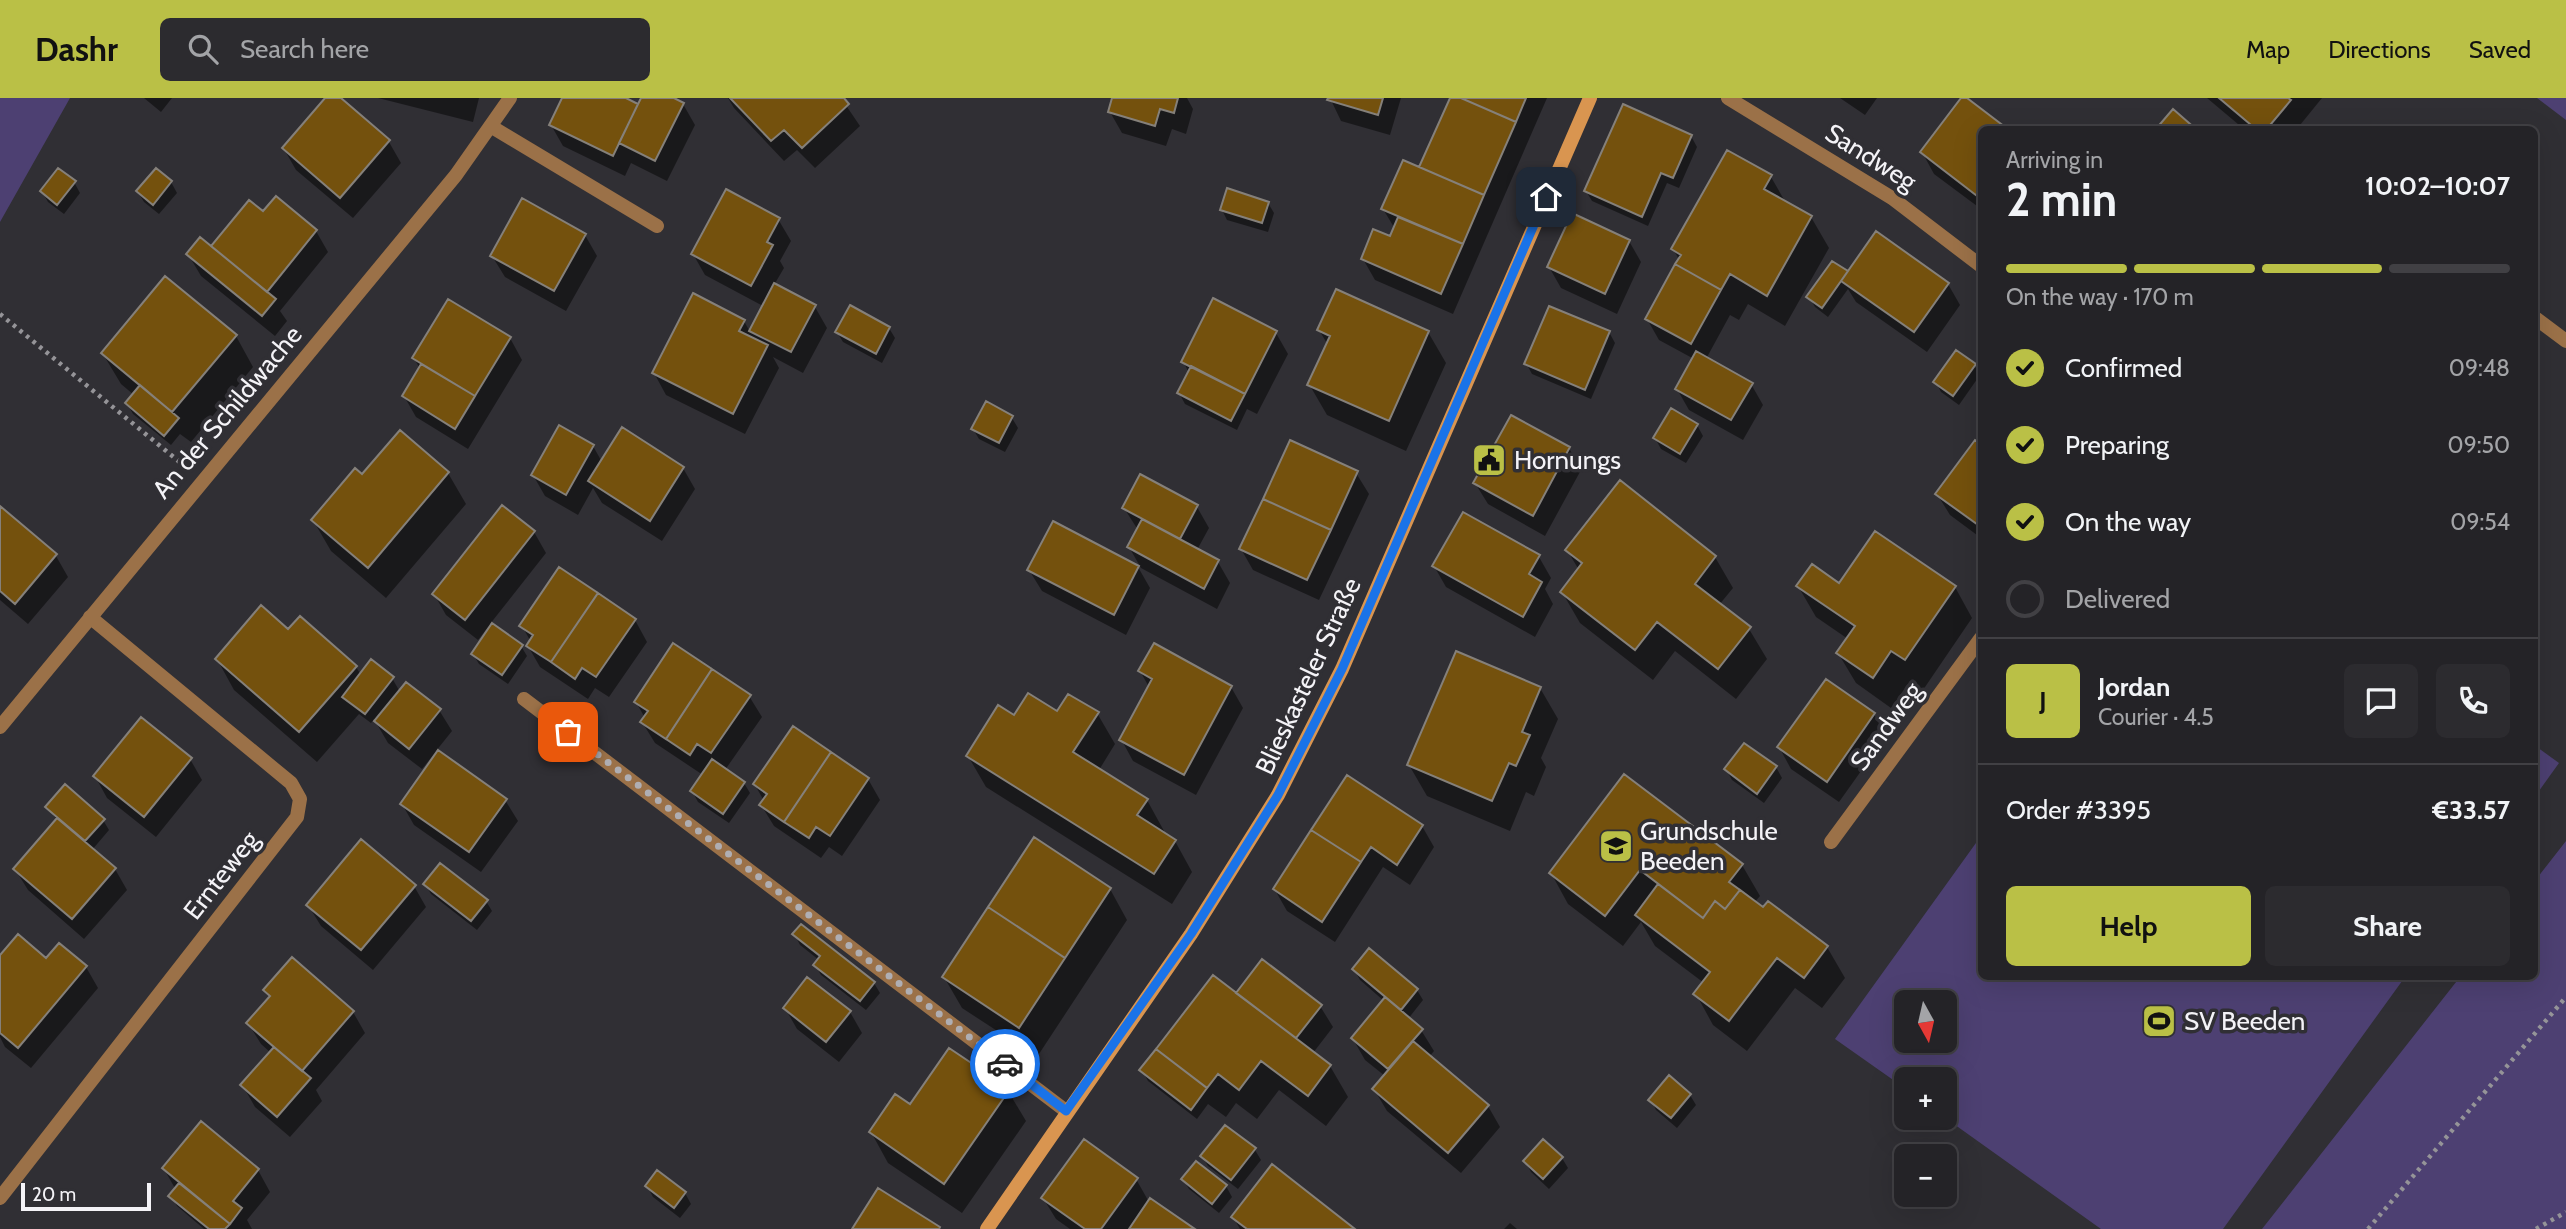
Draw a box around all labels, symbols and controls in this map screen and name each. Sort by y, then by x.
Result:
search box [160,18,650,81]
text: Dashr [35,29,118,69]
icon: search [184,30,222,68]
text: Search here [240,33,369,65]
text: Map [2246,35,2290,64]
text: Directions [2328,35,2431,64]
text: Saved [2469,35,2531,64]
street label: Sandweg [1819,117,1923,198]
text: Arriving in [2006,146,2103,174]
pin [1516,167,1576,227]
text: 10:02–10:07 [2365,170,2510,202]
text: 2 min [2006,172,2117,228]
icon: home [1527,178,1565,216]
text: On the way · 170 m [2006,283,2194,311]
street label: An der Schildwache [145,319,309,505]
icon: check [2006,349,2044,387]
text: Confirmed [2065,352,2182,384]
text: 09:48 [2449,354,2510,382]
icon: check [2006,426,2044,464]
text: Preparing [2065,429,2169,461]
text: 09:50 [2448,431,2510,459]
public building icon: Hornungs [1470,441,1508,479]
place label: Hornungs [1514,444,1621,476]
icon: check [2006,503,2044,541]
text: On the way [2065,506,2191,538]
text: 09:54 [2450,508,2510,536]
street label: Blieskasteler Straße [1248,573,1368,779]
text: Delivered [2065,583,2170,615]
button: chat [2344,664,2418,738]
button: phone [2436,664,2510,738]
text: Jordan [2098,671,2170,703]
street label: Sandweg [1843,675,1929,777]
text: J [2039,685,2047,717]
pin [538,702,598,762]
text: Courier · 4.5 [2098,703,2214,731]
icon: bag [549,713,587,751]
text: Order #3395 [2006,794,2151,826]
text: €33.57 [2432,794,2510,826]
place label: Grundschule Beeden [1640,815,1778,877]
street label: Ernteweg [176,823,266,926]
school or university icon: Grundschule Beeden [1597,827,1635,865]
button: Help [2006,886,2251,966]
button: Share [2265,886,2510,966]
north arrow [1894,990,1956,1054]
map controls [1894,990,1957,1207]
sports icon: SV Beeden [2140,1002,2178,1040]
place label: SV Beeden [2184,1005,2305,1037]
courier [970,1029,1040,1099]
icon: car [986,1045,1024,1083]
button: + [1894,1067,1957,1130]
button: − [1894,1144,1957,1207]
scale bar [21,1180,150,1212]
text: 20 m [32,1183,76,1206]

